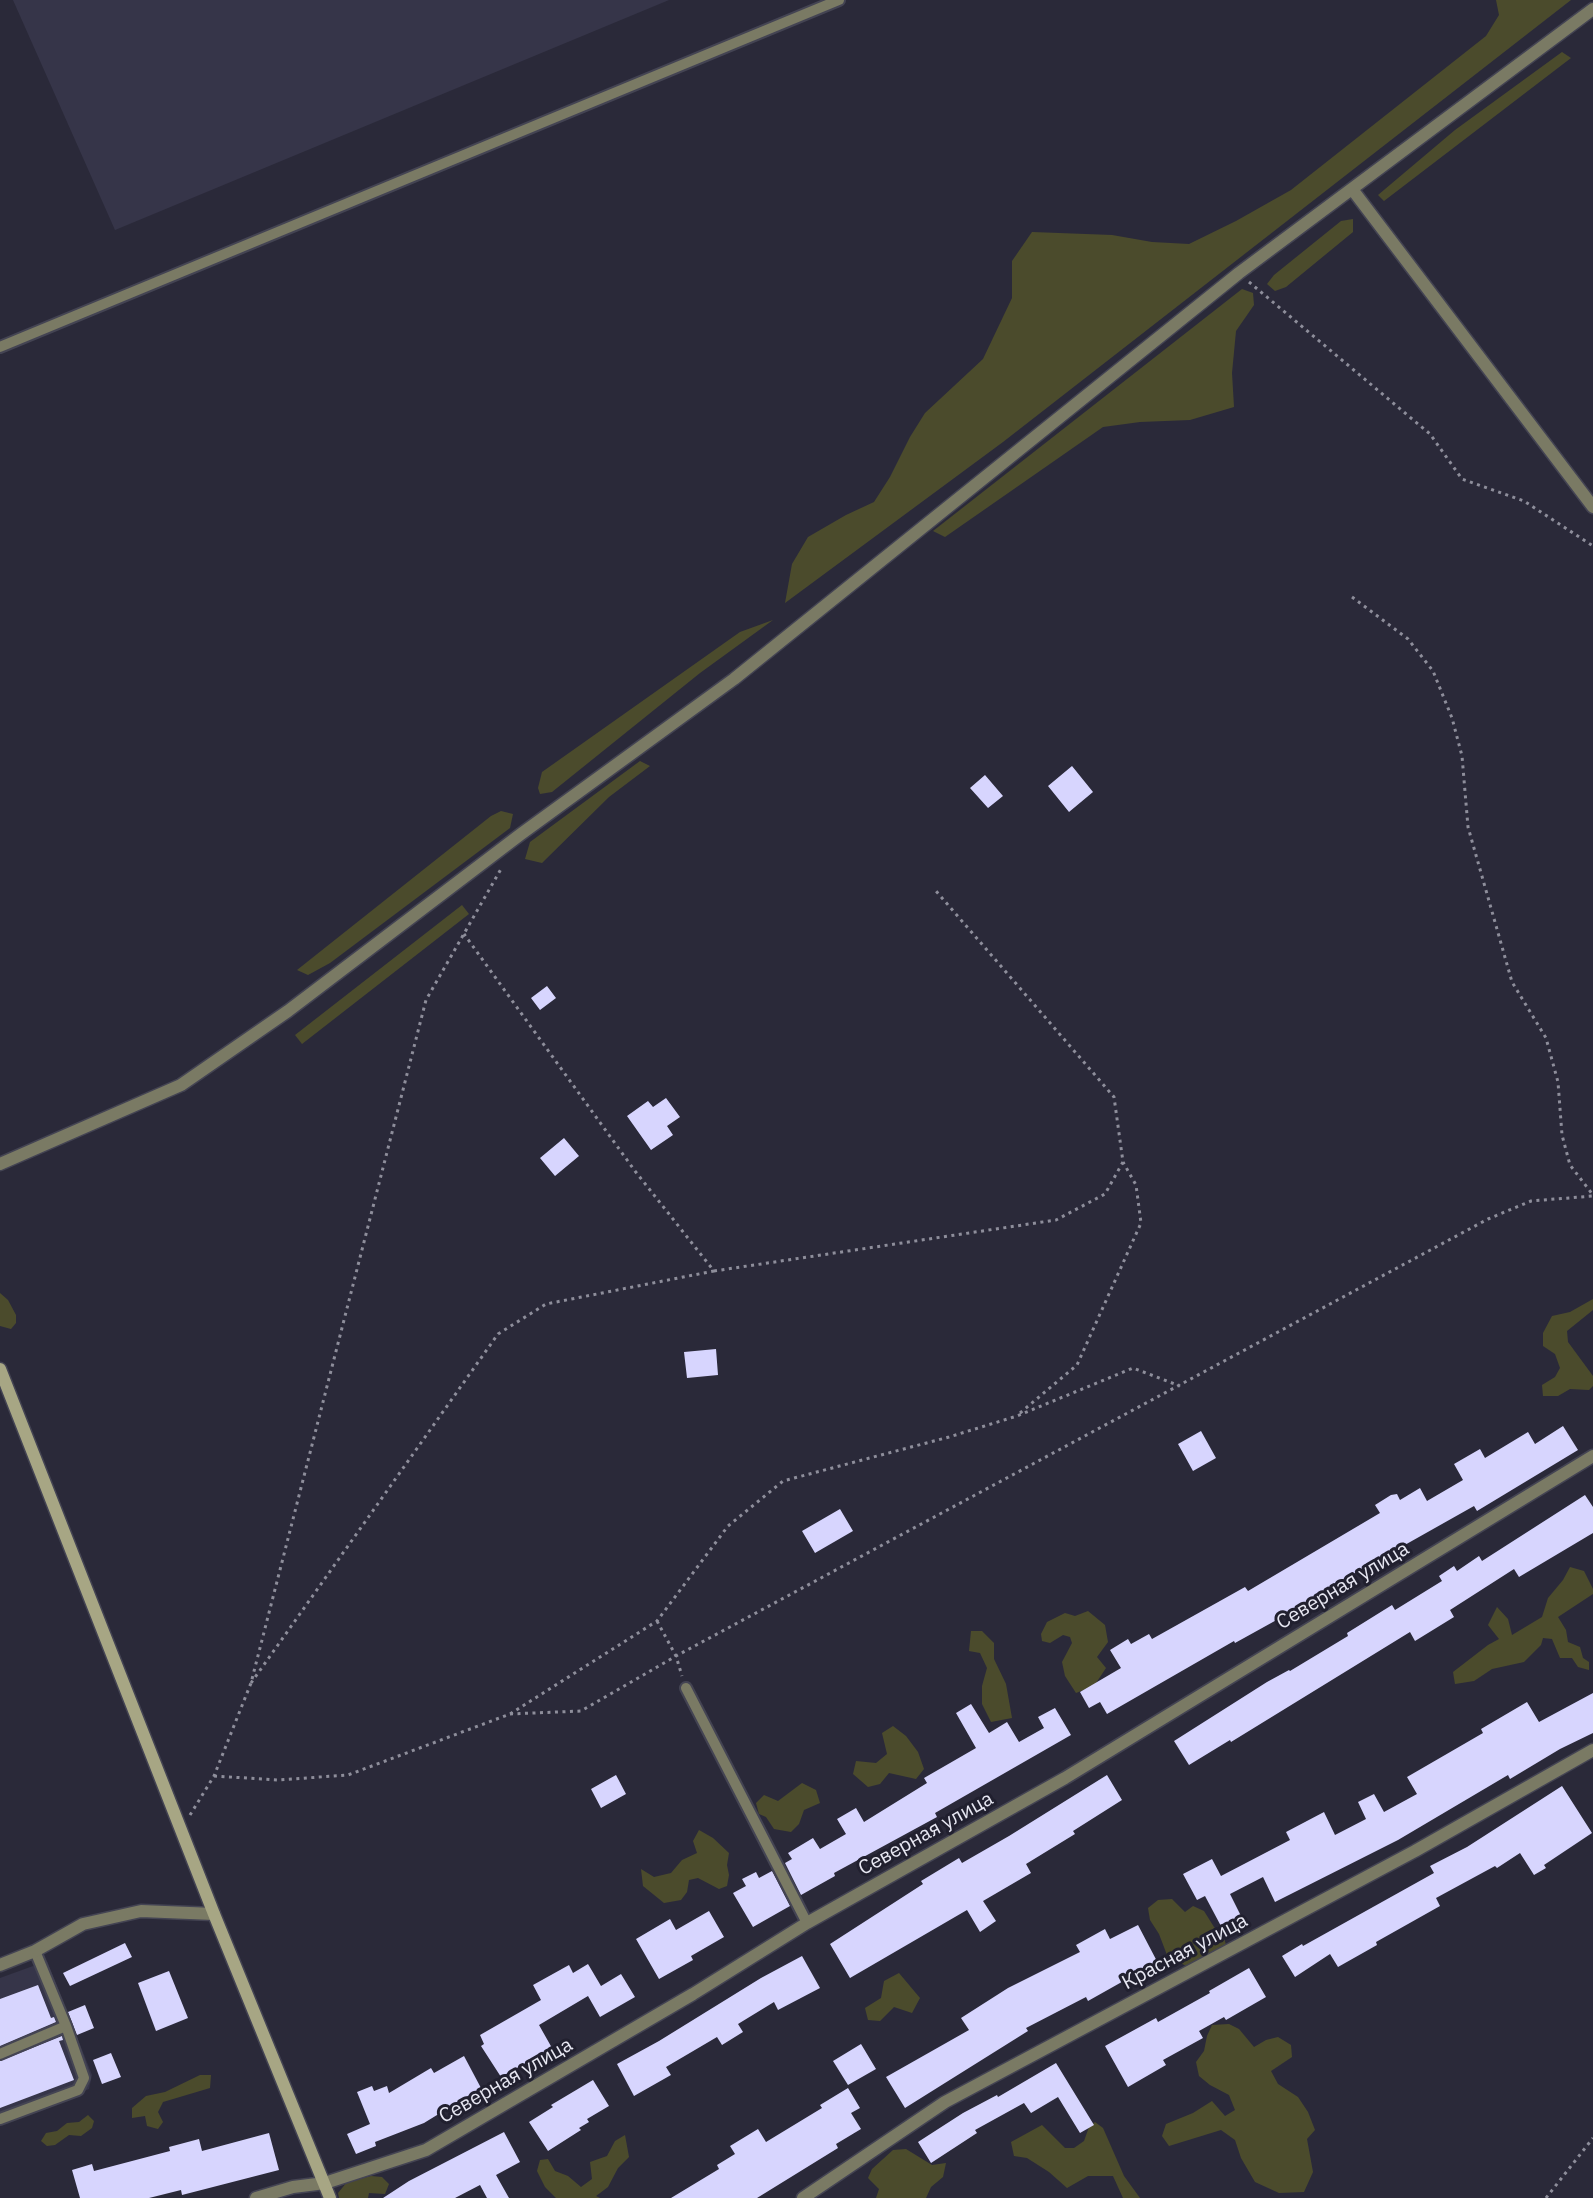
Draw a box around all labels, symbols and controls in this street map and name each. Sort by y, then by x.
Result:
street label: Северная улица [1272,1537,1414,1635]
street label: Северная улица [854,1787,998,1881]
street label: Красная улица [1118,1909,1252,1995]
street label: Северная улица [435,2033,577,2129]

